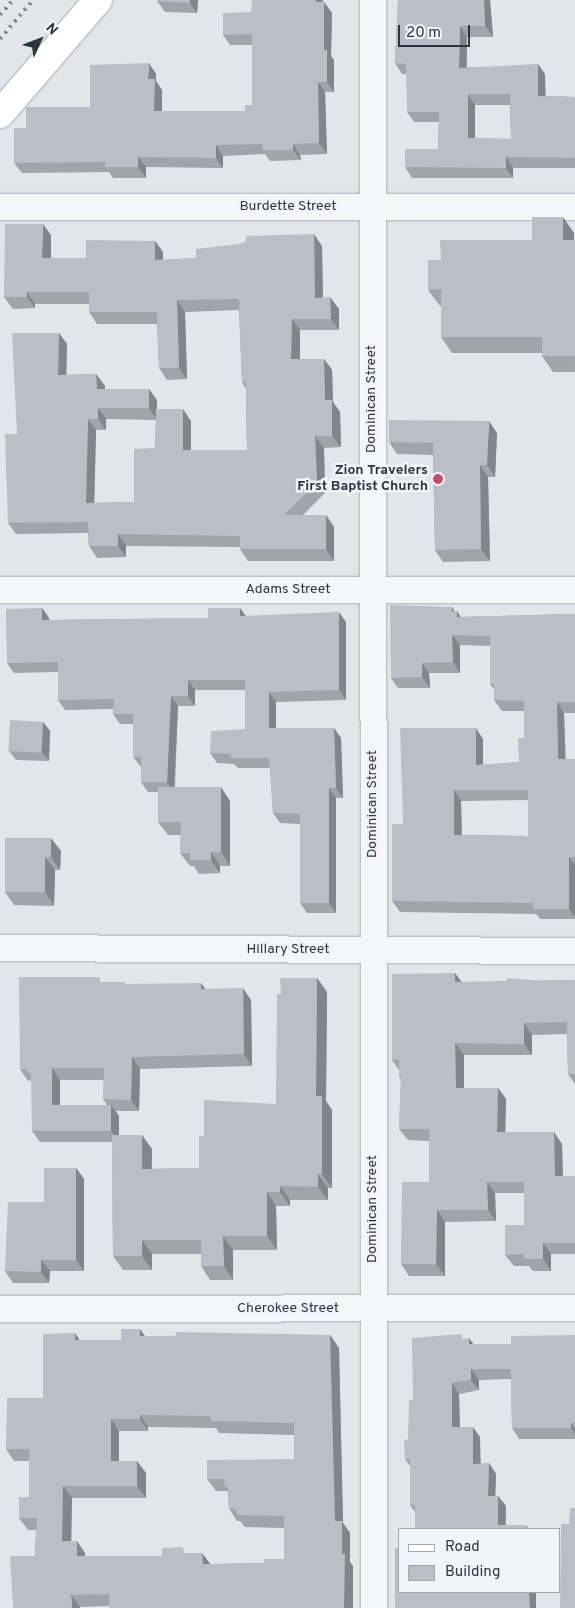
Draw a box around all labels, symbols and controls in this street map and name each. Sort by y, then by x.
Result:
north arrow [15,15,65,65]
scale bar [400,15,472,47]
text: N [42,20,61,39]
text: 20 m [406,24,441,43]
street label: Burdette Street [239,199,337,215]
street label: Dominican Street [364,345,380,453]
place label: Zion Travelers First Baptist Church [297,463,428,496]
marker: Zion Travelers First Baptist Church [432,473,444,485]
street label: Adams Street [245,582,331,598]
street label: Dominican Street [365,750,381,858]
street label: Hillary Street [246,942,330,958]
street label: Dominican Street [365,1155,381,1263]
street label: Cherokee Street [237,1301,339,1317]
legend [398,1528,560,1593]
text: Road [445,1538,480,1557]
text: Building [445,1563,500,1582]

